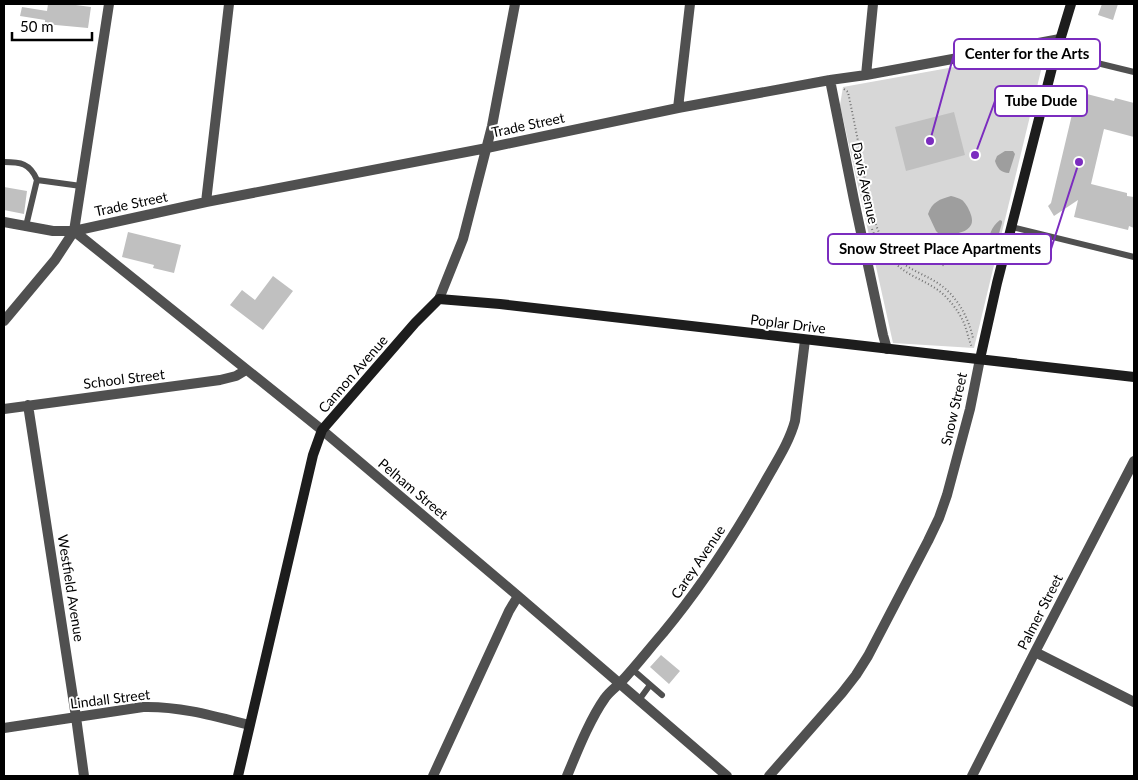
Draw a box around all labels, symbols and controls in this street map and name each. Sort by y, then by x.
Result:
scale bar [12,10,92,42]
text: 50 m [20,17,54,35]
callout: Center for the Arts [954,39,1100,69]
text: Center for the Arts [965,44,1090,62]
callout: Tube Dude [995,86,1087,116]
text: Tube Dude [1005,91,1077,109]
street label: Trade Street [490,108,566,141]
street label: Davis Avenue [849,140,882,225]
street label: Trade Street [93,187,169,220]
callout: Snow Street Place Apartments [828,234,1051,264]
text: Snow Street Place Apartments [839,239,1041,257]
street label: Poplar Drive [749,310,827,337]
street label: Cannon Avenue [314,331,391,416]
street label: School Street [82,365,166,392]
street label: Snow Street [937,371,970,447]
street label: Pelham Street [375,455,452,523]
street label: Carey Avenue [667,522,728,602]
street label: Westfield Avenue [55,533,88,643]
street label: Palmer Street [1013,571,1066,652]
street label: Lindall Street [69,685,151,712]

